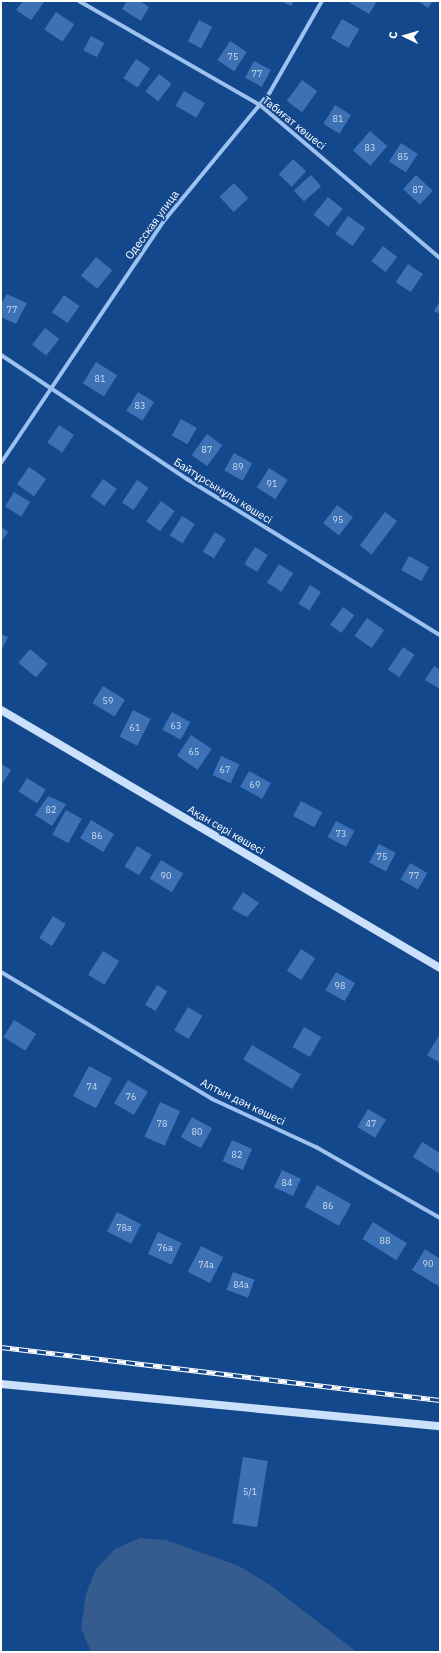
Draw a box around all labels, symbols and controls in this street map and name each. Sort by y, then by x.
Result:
north arrow [385,16,425,56]
text: С [386,31,400,39]
house number: 75 [228,52,238,62]
house number: 77 [252,69,262,79]
street label: Табиғат көшесі [260,93,328,153]
house number: 81 [333,114,343,124]
house number: 83 [365,143,375,153]
house number: 85 [398,152,408,162]
house number: 87 [413,185,423,195]
street label: Одесская улица [123,188,181,262]
house number: 77 [7,305,17,315]
house number: 81 [95,374,105,384]
house number: 83 [135,401,145,411]
house number: 87 [202,445,212,455]
street label: Байтұрсынұлы көшесі [171,455,275,527]
house number: 89 [233,462,243,472]
house number: 91 [267,479,277,489]
house number: 95 [333,515,343,525]
house number: 59 [103,696,113,706]
house number: 63 [171,721,181,731]
house number: 61 [130,723,140,733]
house number: 65 [189,747,199,757]
house number: 67 [220,765,230,775]
house number: 69 [250,780,260,790]
street label: Ақан сері көшесі [185,803,267,857]
house number: 82 [46,805,56,815]
house number: 73 [336,829,346,839]
house number: 86 [92,831,102,841]
house number: 75 [377,852,387,862]
house number: 90 [161,871,171,881]
house number: 77 [409,871,419,881]
house number: 98 [335,981,345,991]
street label: Алтын дән көшесі [199,1076,287,1128]
house number: 74 [87,1082,97,1092]
house number: 76 [126,1092,136,1102]
house number: 78 [157,1119,167,1129]
house number: 47 [366,1119,376,1129]
house number: 80 [192,1127,202,1137]
house number: 82 [232,1150,242,1160]
house number: 84 [282,1178,292,1188]
house number: 86 [323,1201,333,1211]
house number: 78а [116,1223,132,1233]
house number: 88 [380,1236,390,1246]
house number: 76а [157,1243,173,1253]
house number: 90 [423,1259,433,1269]
house number: 74а [198,1260,214,1270]
house number: 84а [233,1280,249,1290]
house number: 5/1 [243,1487,257,1497]

